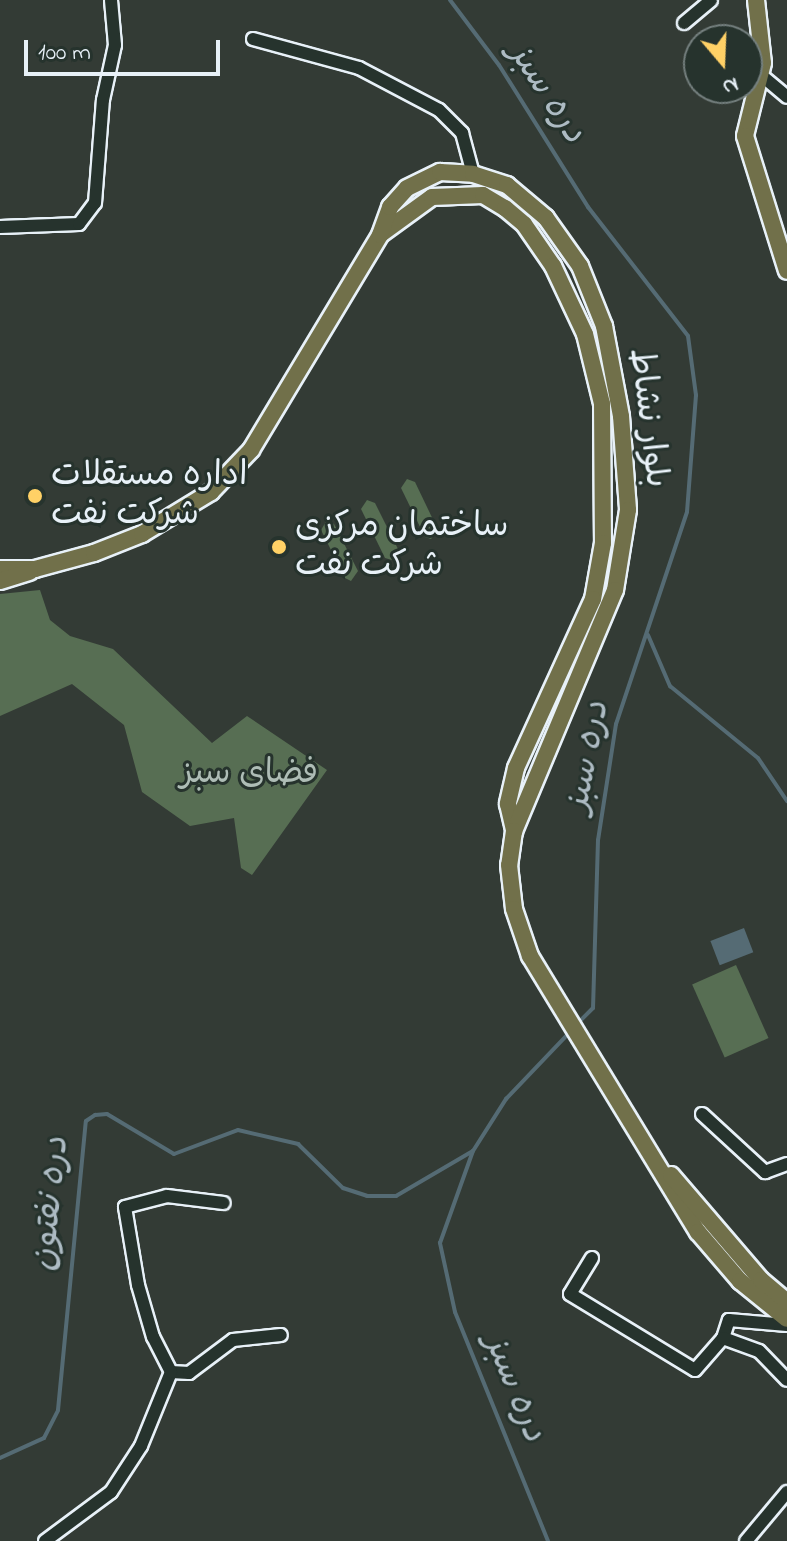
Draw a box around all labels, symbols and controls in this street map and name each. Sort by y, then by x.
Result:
scale bar [28,24,224,74]
north arrow [683,24,763,104]
water label: دره سبز [497,34,595,152]
text: 100 m [38,36,91,71]
text: N [718,67,742,102]
street label: بلوار نشاط [618,346,676,490]
place label: اداره مستقلات شرکت نفت [51,456,248,536]
marker: اداره مستقلات شرکت نفت [26,487,44,505]
place label: ساختمان مرکزی شرکت نفت [295,507,509,586]
marker: ساختمان مرکزی شرکت نفت [270,538,288,556]
water label: دره سبز [556,698,620,816]
park label: فضای سبز [180,755,318,795]
water label: دره نفتون [22,1135,80,1273]
water label: دره سبز [473,1328,555,1448]

